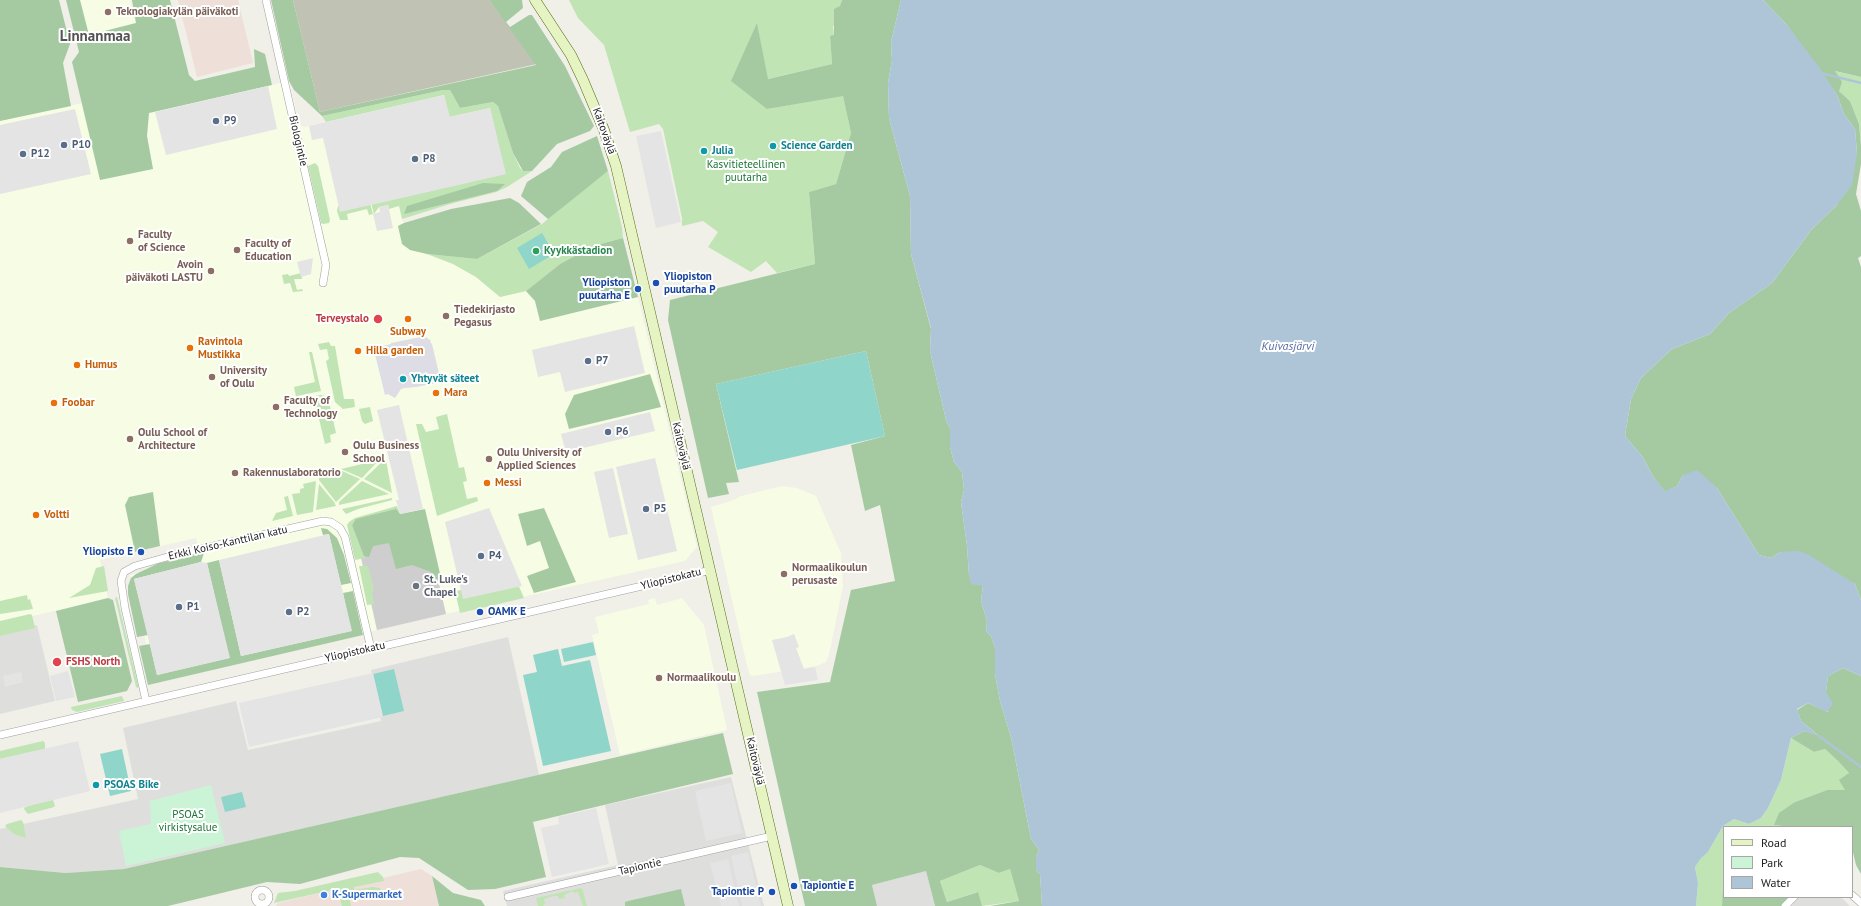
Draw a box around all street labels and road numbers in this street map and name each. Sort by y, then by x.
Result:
street label: Kaitoväylä [589,106,619,156]
street label: Biologintie [286,114,310,168]
street label: Kaitoväylä [669,421,693,471]
street label: Erkki Koiso-Kanttilan katu [167,523,289,563]
street label: Yliopistokatu [640,565,702,593]
street label: Yliopistokatu [323,639,387,665]
street label: Kaitoväylä [743,736,767,786]
street label: Tapiontie [617,856,663,878]

